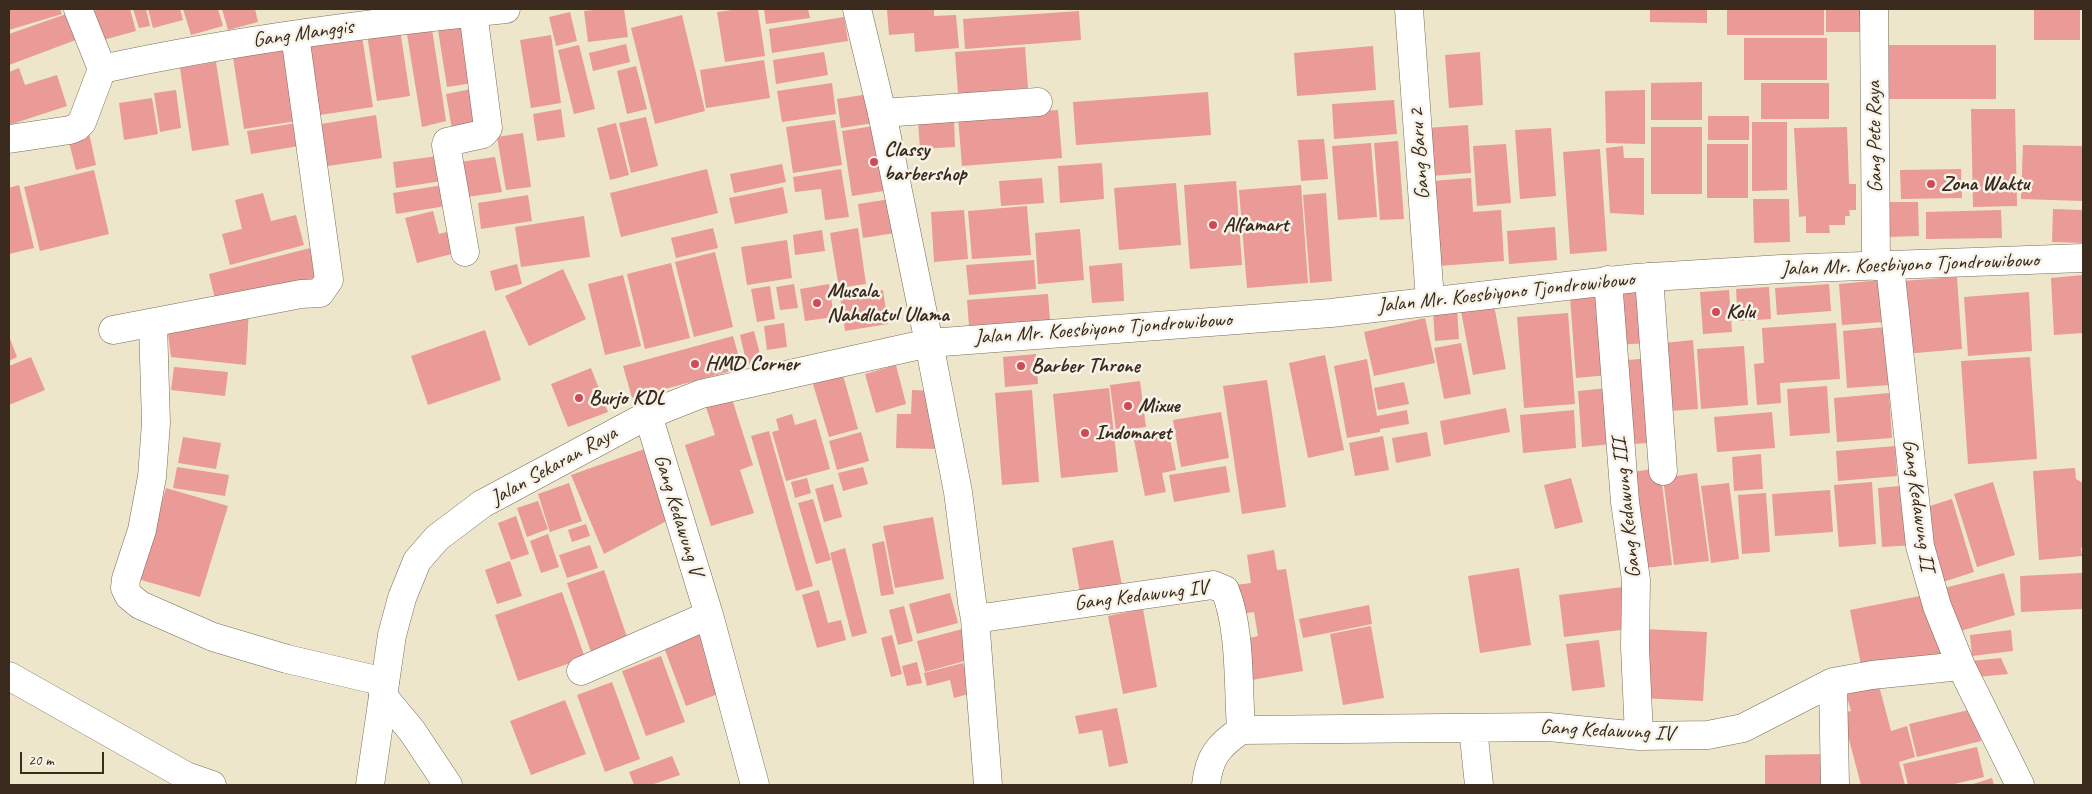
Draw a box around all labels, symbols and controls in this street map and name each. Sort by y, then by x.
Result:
street label: Gang Manggis [251,14,355,54]
street label: Gang Pete Raya [1861,81,1889,193]
street label: Gang Baru 2 [1404,108,1436,200]
place label: Classy barbershop [884,137,967,187]
marker: Classy barbershop [868,156,880,168]
place label: Zona Waktu [1941,171,2029,197]
marker: Zona Waktu [1925,178,1937,190]
place label: Alfamart [1223,212,1288,238]
marker: Alfamart [1207,219,1219,231]
street label: Jalan Mr. Koesbiyono Tjondrowibowo [1781,248,2039,282]
street label: Jalan Mr. Koesbiyono Tjondrowibowo [1376,267,1636,319]
place label: Musala Nahdlatul Ulama [827,278,949,328]
marker: Musala Nahdlatul Ulama [811,297,823,309]
place label: Kolu [1726,299,1755,325]
marker: Kolu [1710,306,1722,318]
street label: Jalan Mr. Koesbiyono Tjondrowibowo [973,307,1233,351]
place label: HMD Corner [705,351,799,377]
place label: Barber Throne [1031,353,1140,379]
marker: HMD Corner [689,358,701,370]
marker: Barber Throne [1015,360,1027,372]
place label: Burjo KDL [589,385,664,411]
marker: Burjo KDL [573,392,585,404]
place label: Mixue [1138,393,1180,419]
marker: Mixue [1122,400,1134,412]
place label: Indomaret [1095,420,1171,446]
street label: Jalan Sekaran Raya [486,421,622,511]
marker: Indomaret [1079,427,1091,439]
street label: Gang Kedawung III [1607,437,1647,579]
street label: Gang Kedawung II [1896,438,1940,572]
street label: Gang Kedawung V [648,451,708,579]
street label: Gang Kedawung IV [1073,575,1209,617]
street label: Gang Kedawung IV [1539,715,1675,747]
scale bar [22,742,106,774]
text: 20 m [28,751,54,770]

